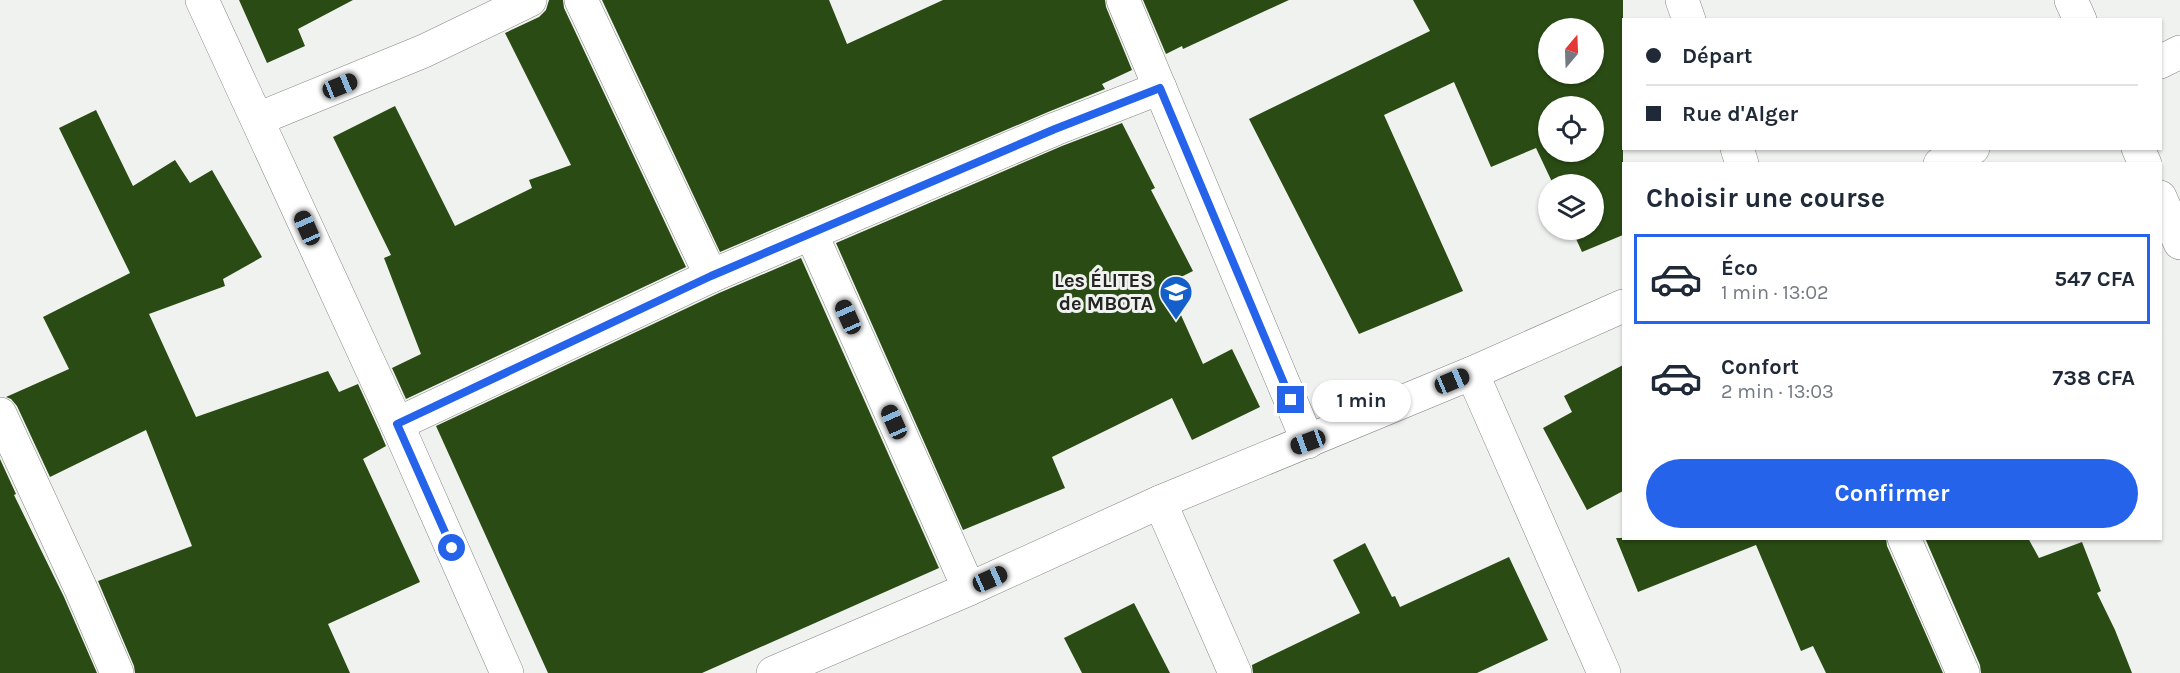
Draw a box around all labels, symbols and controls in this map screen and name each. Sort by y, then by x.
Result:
north arrow [1538,18,1604,84]
map controls [1538,18,1604,240]
text: Départ [1682,43,1752,69]
car [320,71,360,101]
button: locate [1538,96,1604,162]
text: Rue d'Alger [1682,101,1798,127]
button: layers [1538,174,1604,240]
text: Choisir une course [1646,182,1885,214]
car [291,208,323,248]
icon: car [1649,252,1703,306]
text: Éco [1721,255,1758,281]
text: 547 CFA [2054,266,2135,292]
place label: Les ÉLITES de MBOTA [1054,267,1153,315]
school or university icon: Les ÉLITES de MBOTA [1158,274,1194,321]
text: 1 min · 13:02 [1721,281,1829,304]
car [832,297,864,337]
icon: car [1649,351,1703,405]
text: Confort [1721,354,1799,380]
text: 738 CFA [2052,365,2135,391]
car [1432,366,1472,396]
callout: 1 min [1312,379,1411,421]
text: 2 min · 13:03 [1721,380,1834,403]
route end [1277,386,1304,413]
text: 1 min [1336,389,1387,412]
car [878,402,910,442]
car [1288,427,1328,457]
button: Confirmer [1646,459,2138,528]
route start [438,534,465,561]
car [970,563,1010,595]

